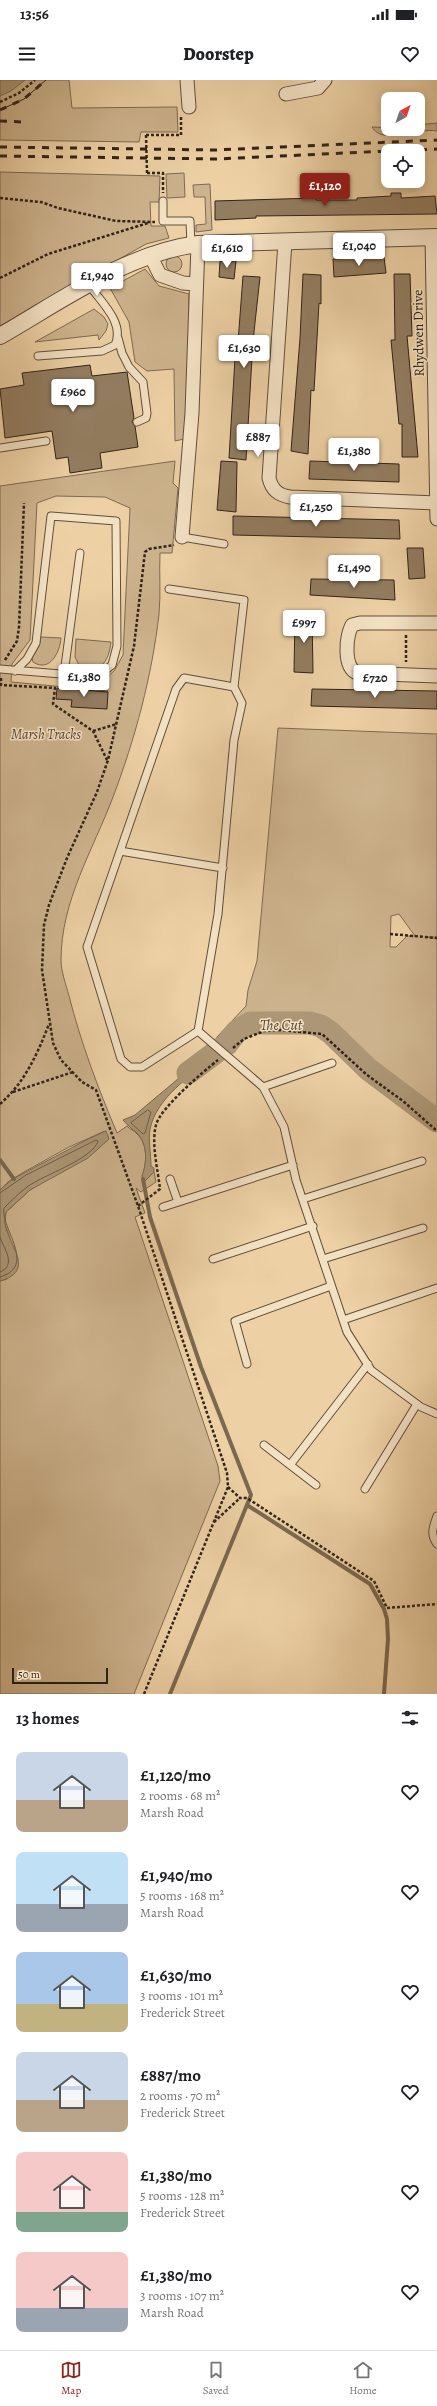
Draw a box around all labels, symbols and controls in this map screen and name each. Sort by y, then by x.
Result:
text: 13:56 [20,4,49,24]
text: Doorstep [183,42,254,66]
icon: menu [16,43,38,65]
icon: heart [399,43,421,65]
north arrow [381,92,425,136]
map controls [381,92,425,188]
button: locate [381,144,425,188]
pin: £1,120 [292,173,358,207]
text: £1,120 [309,177,341,194]
pin: £1,040 [326,233,392,267]
pin: £1,610 [194,235,260,269]
text: £1,040 [342,237,376,254]
text: £1,610 [211,239,243,256]
pin: £1,940 [64,263,130,297]
text: £1,940 [80,267,114,284]
street label: Rhydwen Drive [408,289,429,377]
pin: £1,630 [211,335,277,369]
text: £1,630 [227,339,261,356]
pin: £960 [49,379,97,413]
text: £960 [60,383,86,400]
pin: £887 [234,424,282,458]
text: £887 [246,428,270,445]
pin: £1,380 [321,438,387,472]
text: £1,380 [337,442,371,459]
pin: £1,250 [283,494,349,528]
text: £1,250 [299,498,333,515]
pin: £1,490 [321,555,387,589]
text: £1,490 [337,559,371,576]
pin: £997 [280,610,328,644]
text: £997 [292,614,316,631]
pin: £1,380 [51,664,117,698]
pin: £720 [351,665,399,699]
text: £1,380 [67,668,101,685]
text: £720 [362,669,388,686]
park label: Marsh Tracks [11,725,81,744]
water label: The Cut [260,1015,303,1035]
scale bar [12,1666,108,1685]
text: 50 m [18,1667,40,1682]
text: 13 homes [16,1707,79,1730]
icon: filters [399,1707,421,1729]
text: £1,120/mo [140,1764,211,1787]
icon: home [48,1768,96,1816]
icon: heart [399,1781,421,1803]
text: 2 rooms · 68 m² [140,1787,220,1804]
text: Marsh Road [140,1804,204,1821]
text: £1,940/mo [140,1864,213,1887]
icon: home [48,1868,96,1916]
icon: heart [399,1881,421,1903]
text: 5 rooms · 168 m² [140,1887,224,1904]
text: Marsh Road [140,1904,204,1921]
text: £1,630/mo [140,1964,212,1987]
icon: home [48,1968,96,2016]
icon: heart [399,1981,421,2003]
text: 3 rooms · 101 m² [140,1987,223,2004]
text: Frederick Street [140,2004,225,2021]
text: £887/mo [140,2064,201,2087]
icon: home [48,2068,96,2116]
icon: heart [399,2081,421,2103]
text: 2 rooms · 70 m² [140,2087,220,2104]
text: Frederick Street [140,2104,225,2121]
text: £1,380/mo [140,2164,212,2187]
icon: home [48,2168,96,2216]
icon: heart [399,2181,421,2203]
text: 5 rooms · 128 m² [140,2187,224,2204]
text: Frederick Street [140,2204,225,2221]
text: £1,380/mo [140,2264,212,2287]
icon: home [48,2268,96,2316]
icon: heart [399,2281,421,2303]
text: 3 rooms · 107 m² [140,2287,224,2304]
text: Marsh Road [140,2304,204,2321]
tab: Map [60,2359,82,2398]
tab: Saved [203,2359,229,2398]
tab: Home [349,2359,377,2398]

